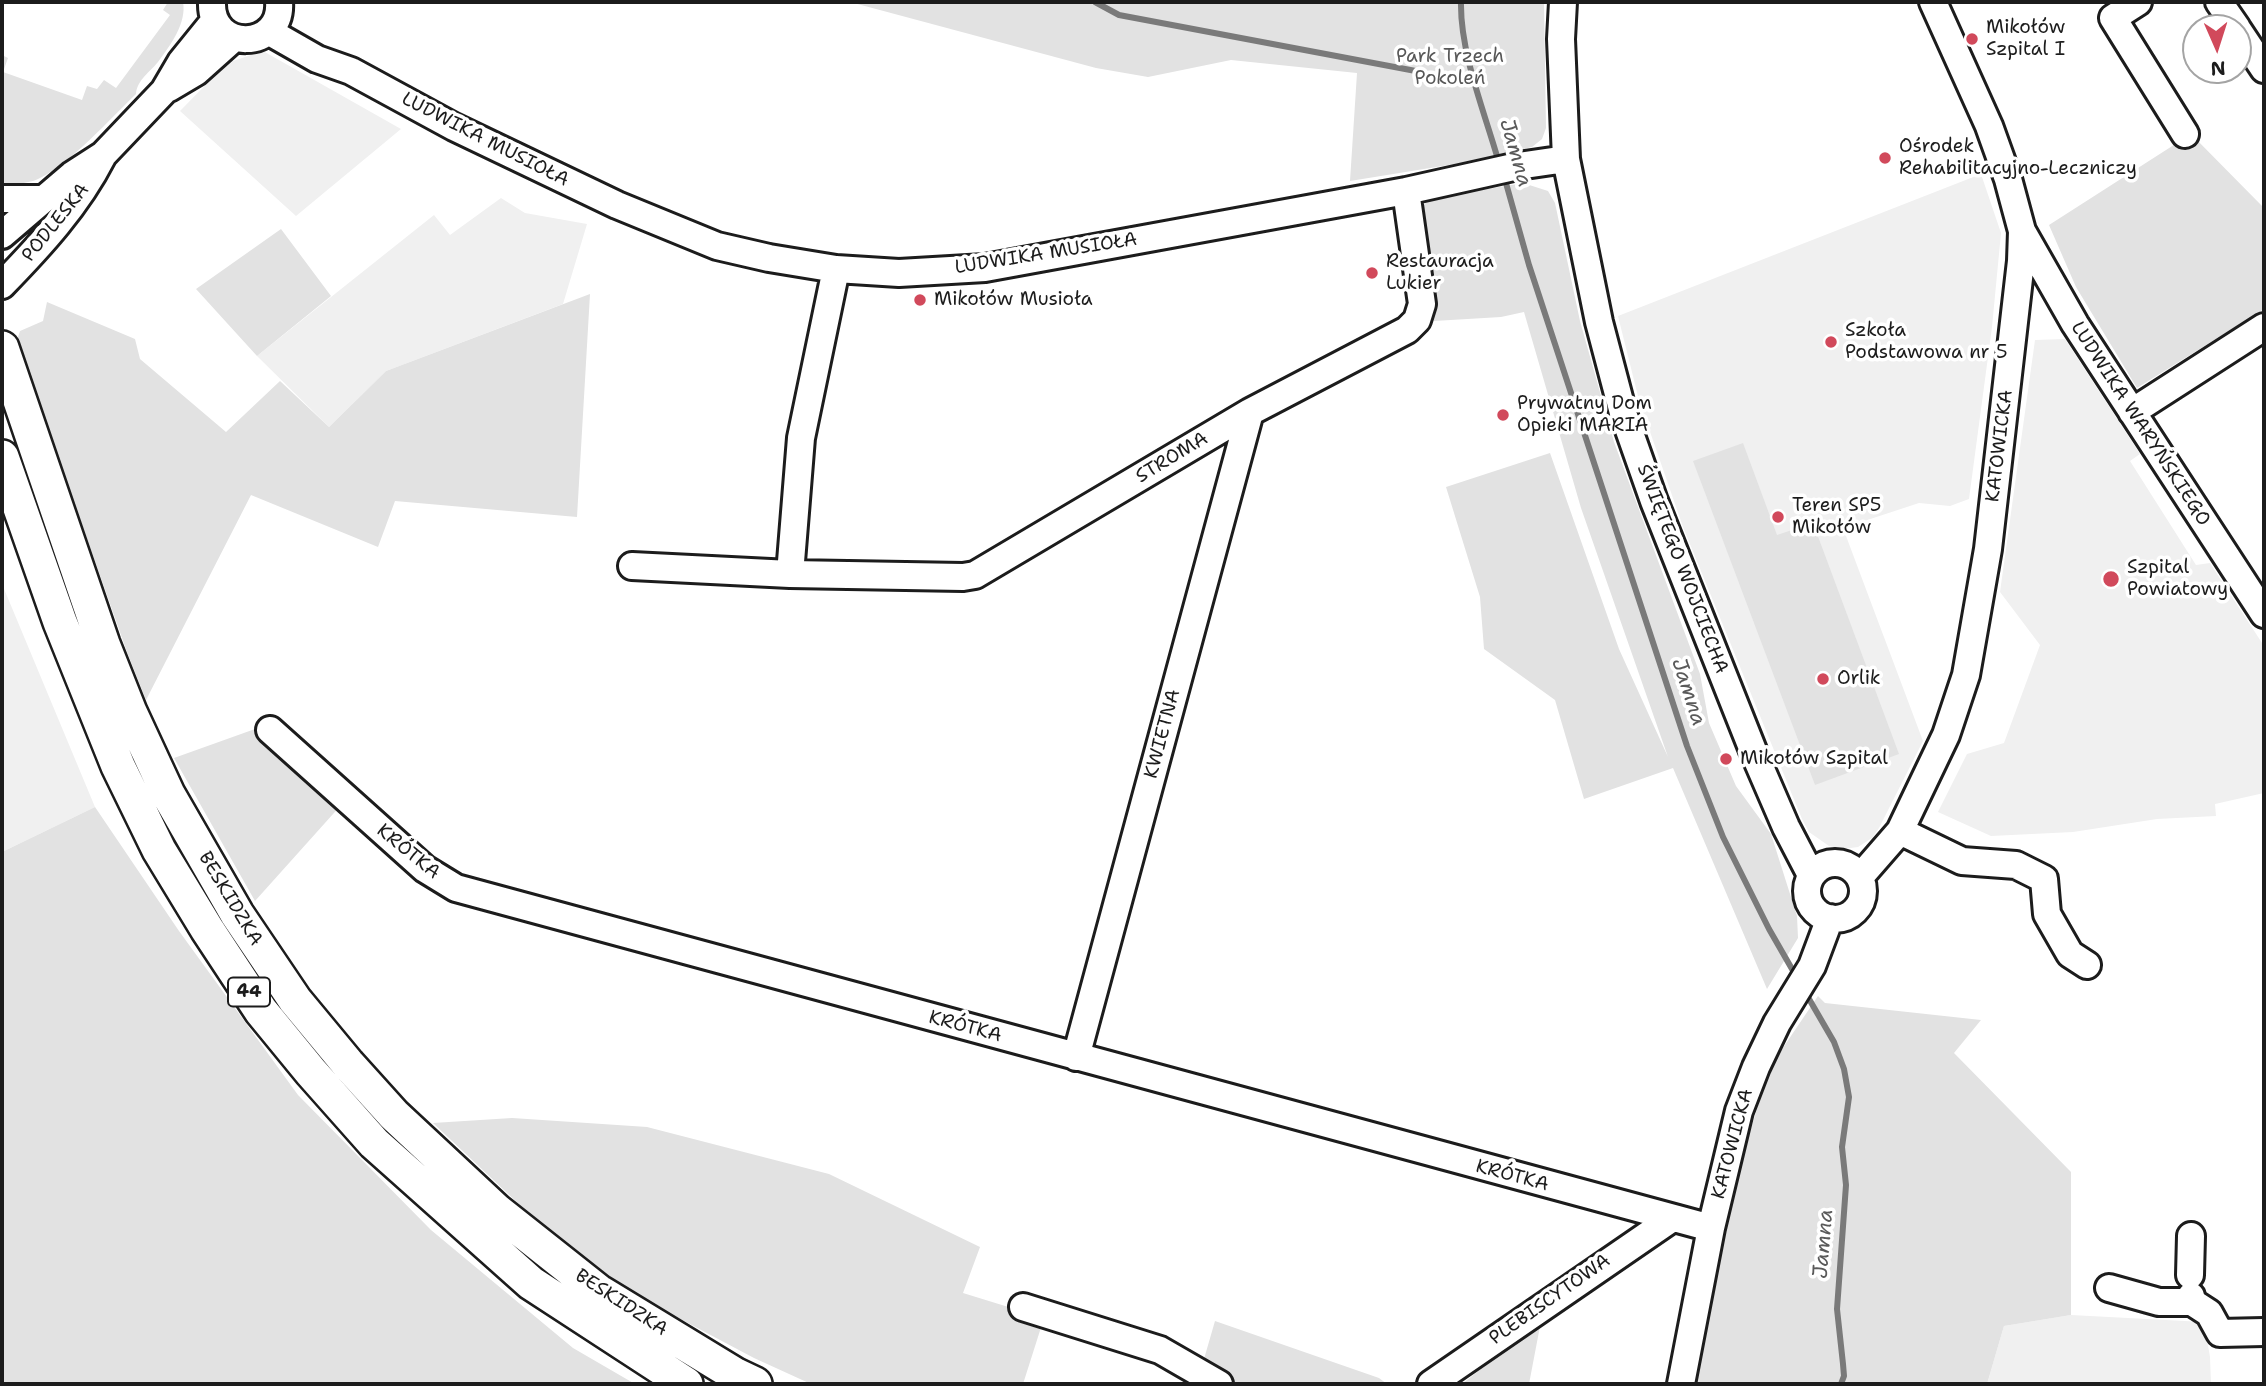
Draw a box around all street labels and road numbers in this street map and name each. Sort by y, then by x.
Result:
street label: LUDWIKA MUSIOŁA [398,88,572,192]
street label: PODLESKA [17,179,95,267]
street label: LUDWIKA MUSIOŁA [953,228,1139,280]
street label: LUDWIKA WARYŃSKIEGO [2065,318,2215,530]
street label: KATOWICKA [1982,389,2018,503]
street label: STROMA [1132,428,1212,488]
street label: ŚWIĘTEGO WOJCIECHA [1632,461,1732,677]
street label: KWIETNA [1140,687,1186,781]
street label: KRÓTKA [372,820,444,884]
street label: BESKIDZKA [193,848,267,950]
road number: 44 [228,978,270,1007]
street label: KRÓTKA [926,1006,1004,1048]
street label: KATOWICKA [1707,1086,1759,1202]
street label: KRÓTKA [1473,1155,1551,1197]
street label: PLEBISCYTOWA [1485,1250,1615,1350]
street label: BESKIDZKA [570,1265,672,1341]

